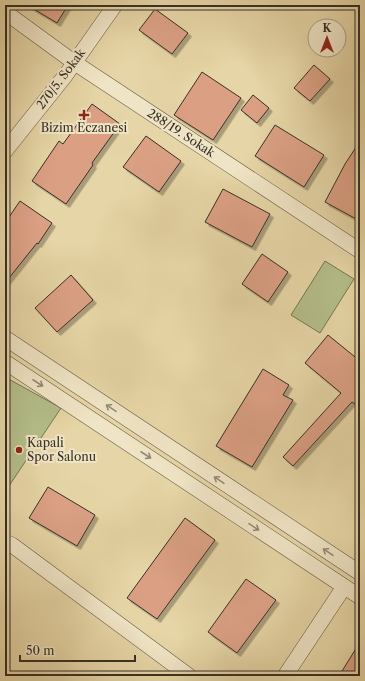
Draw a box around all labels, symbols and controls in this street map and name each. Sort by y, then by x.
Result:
north arrow [307,18,347,58]
text: K [323,21,333,35]
street label: 270/5. Sokak [33,45,89,112]
street label: 288/19. Sokak [145,105,219,161]
marker: Bizim Eczanesi [79,110,89,120]
place label: Bizim Eczanesi [41,120,128,135]
one-way arrow [32,379,43,387]
one-way arrow [106,404,117,412]
place label: Kapali Spor Salonu [27,435,97,464]
marker: Kapali Spor Salonu [14,445,24,455]
one-way arrow [140,451,151,459]
one-way arrow [214,476,225,484]
one-way arrow [248,523,259,531]
one-way arrow [322,548,333,556]
scale bar [20,637,135,663]
text: 50 m [26,643,55,658]

